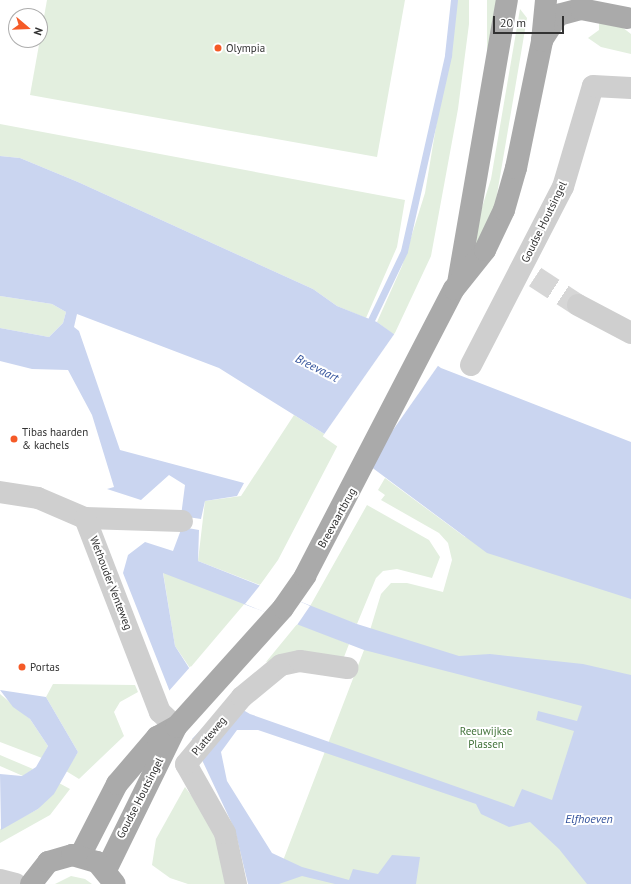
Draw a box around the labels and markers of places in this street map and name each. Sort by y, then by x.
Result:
place label: Olympia [226,41,265,55]
marker: Olympia [213,43,223,53]
place label: Tibas haarden & kachels [22,426,88,452]
marker: Tibas haarden & kachels [9,434,19,444]
place label: Portas [30,660,60,674]
marker: Portas [17,662,27,672]

